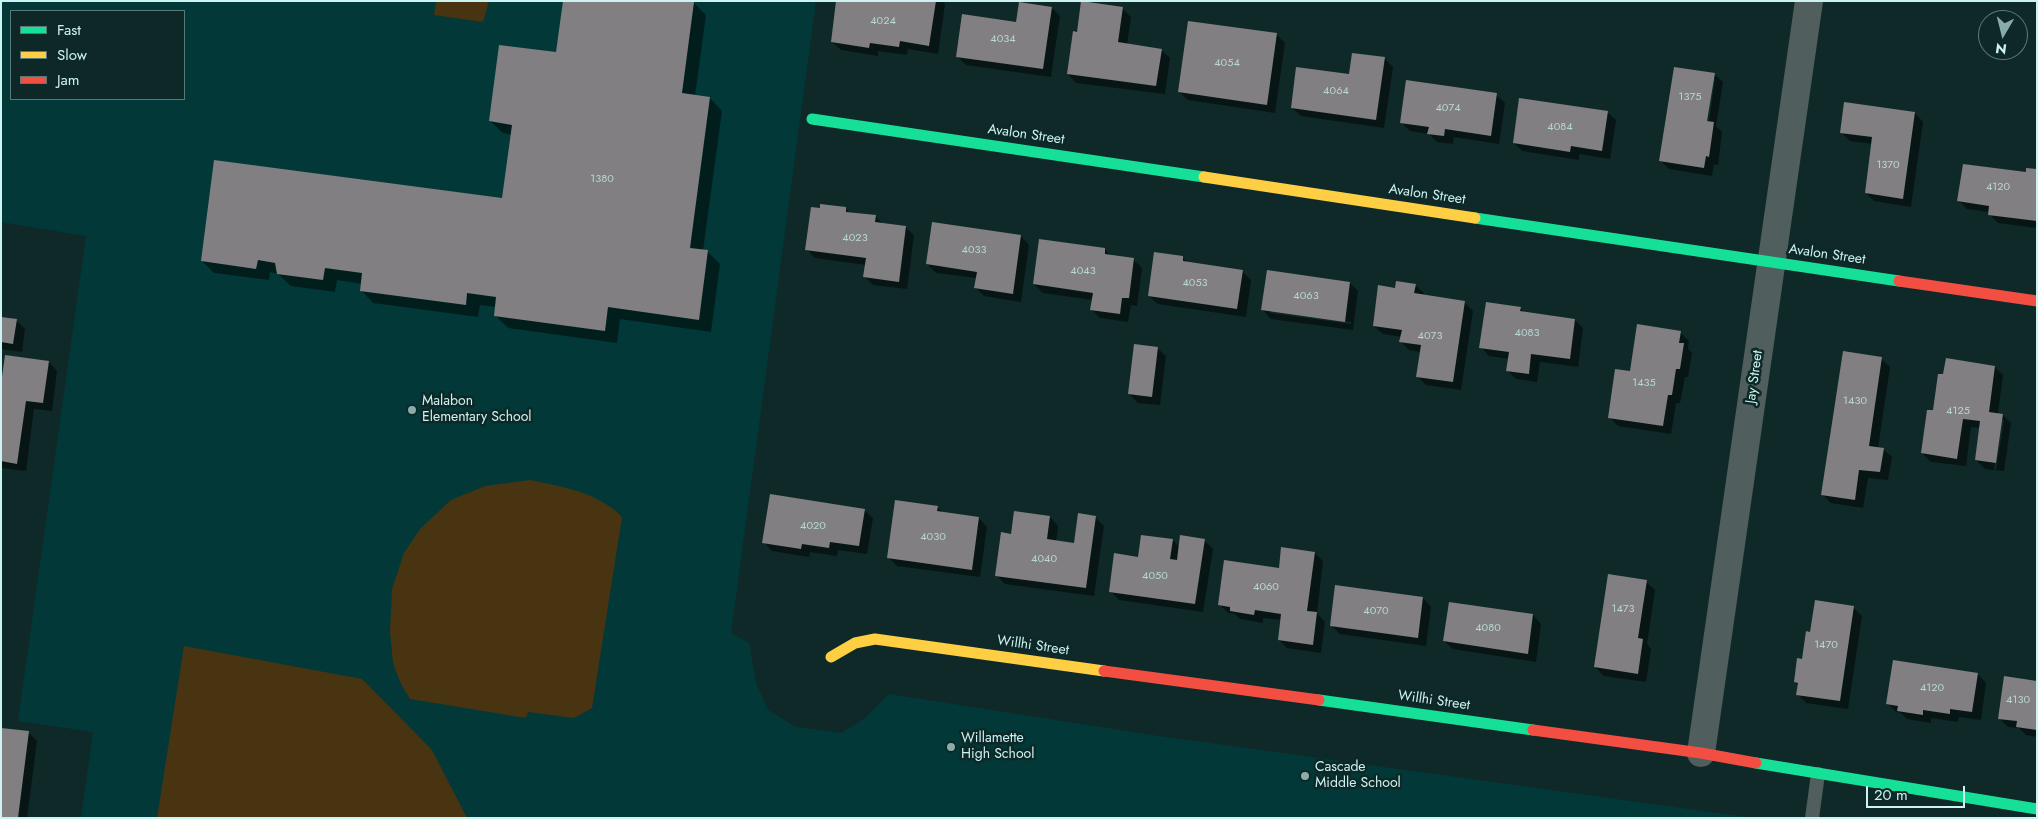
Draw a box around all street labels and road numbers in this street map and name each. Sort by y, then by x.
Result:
street label: Avalon Street [987,121,1065,149]
street label: Avalon Street [1388,181,1466,209]
street label: Avalon Street [1788,241,1866,269]
street label: Jay Street [1743,349,1767,405]
street label: Willhi Street [996,633,1070,659]
street label: Willhi Street [1397,688,1471,714]

